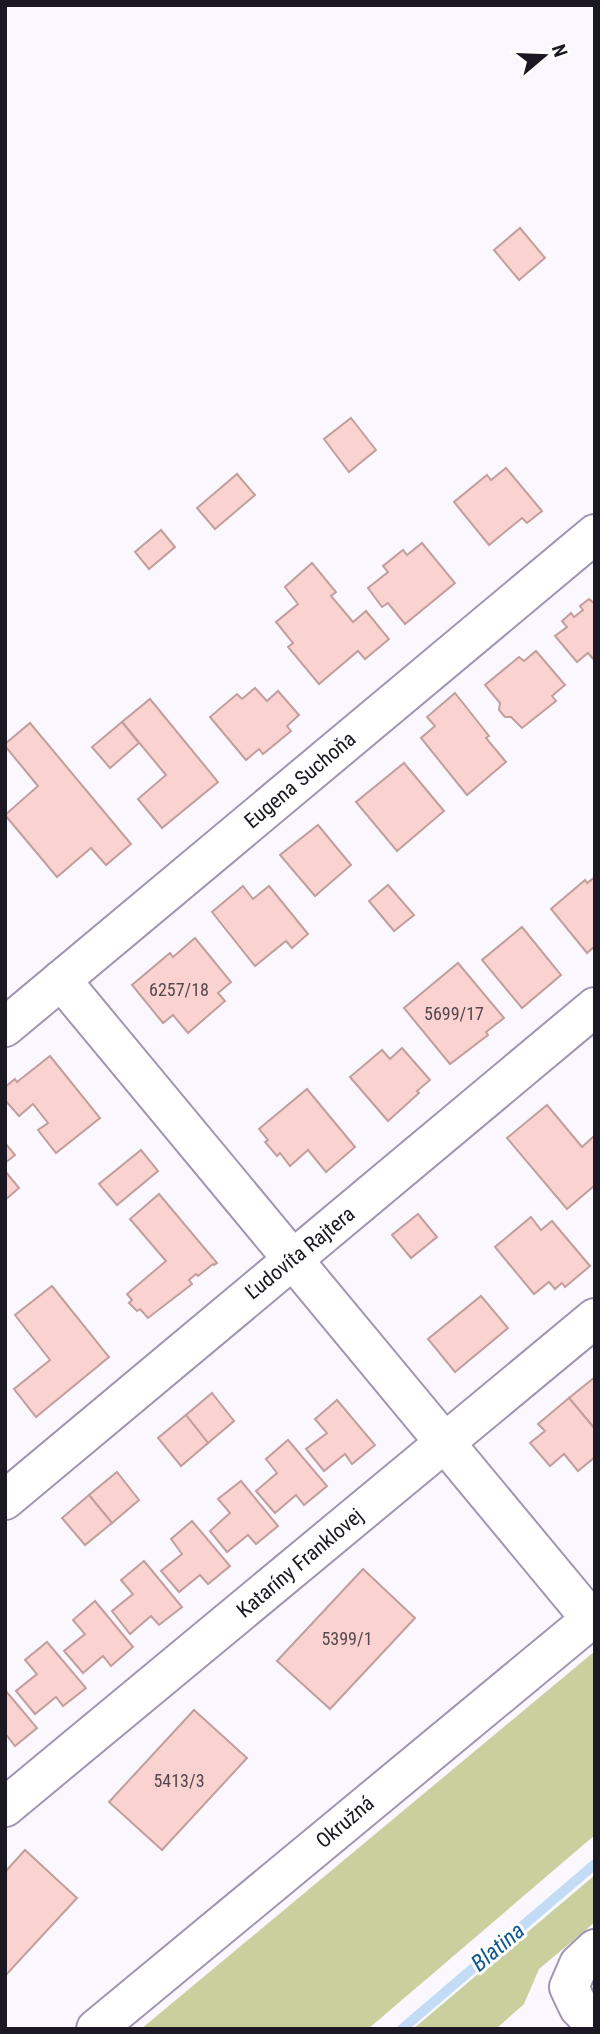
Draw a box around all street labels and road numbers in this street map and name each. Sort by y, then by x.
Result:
street label: Eugena Suchoňa [240,727,360,833]
street label: Ľudovíta Rajtera [241,1202,359,1304]
street label: Kataríny Franklovej [232,1503,368,1623]
street label: Okružná [311,1791,379,1853]

